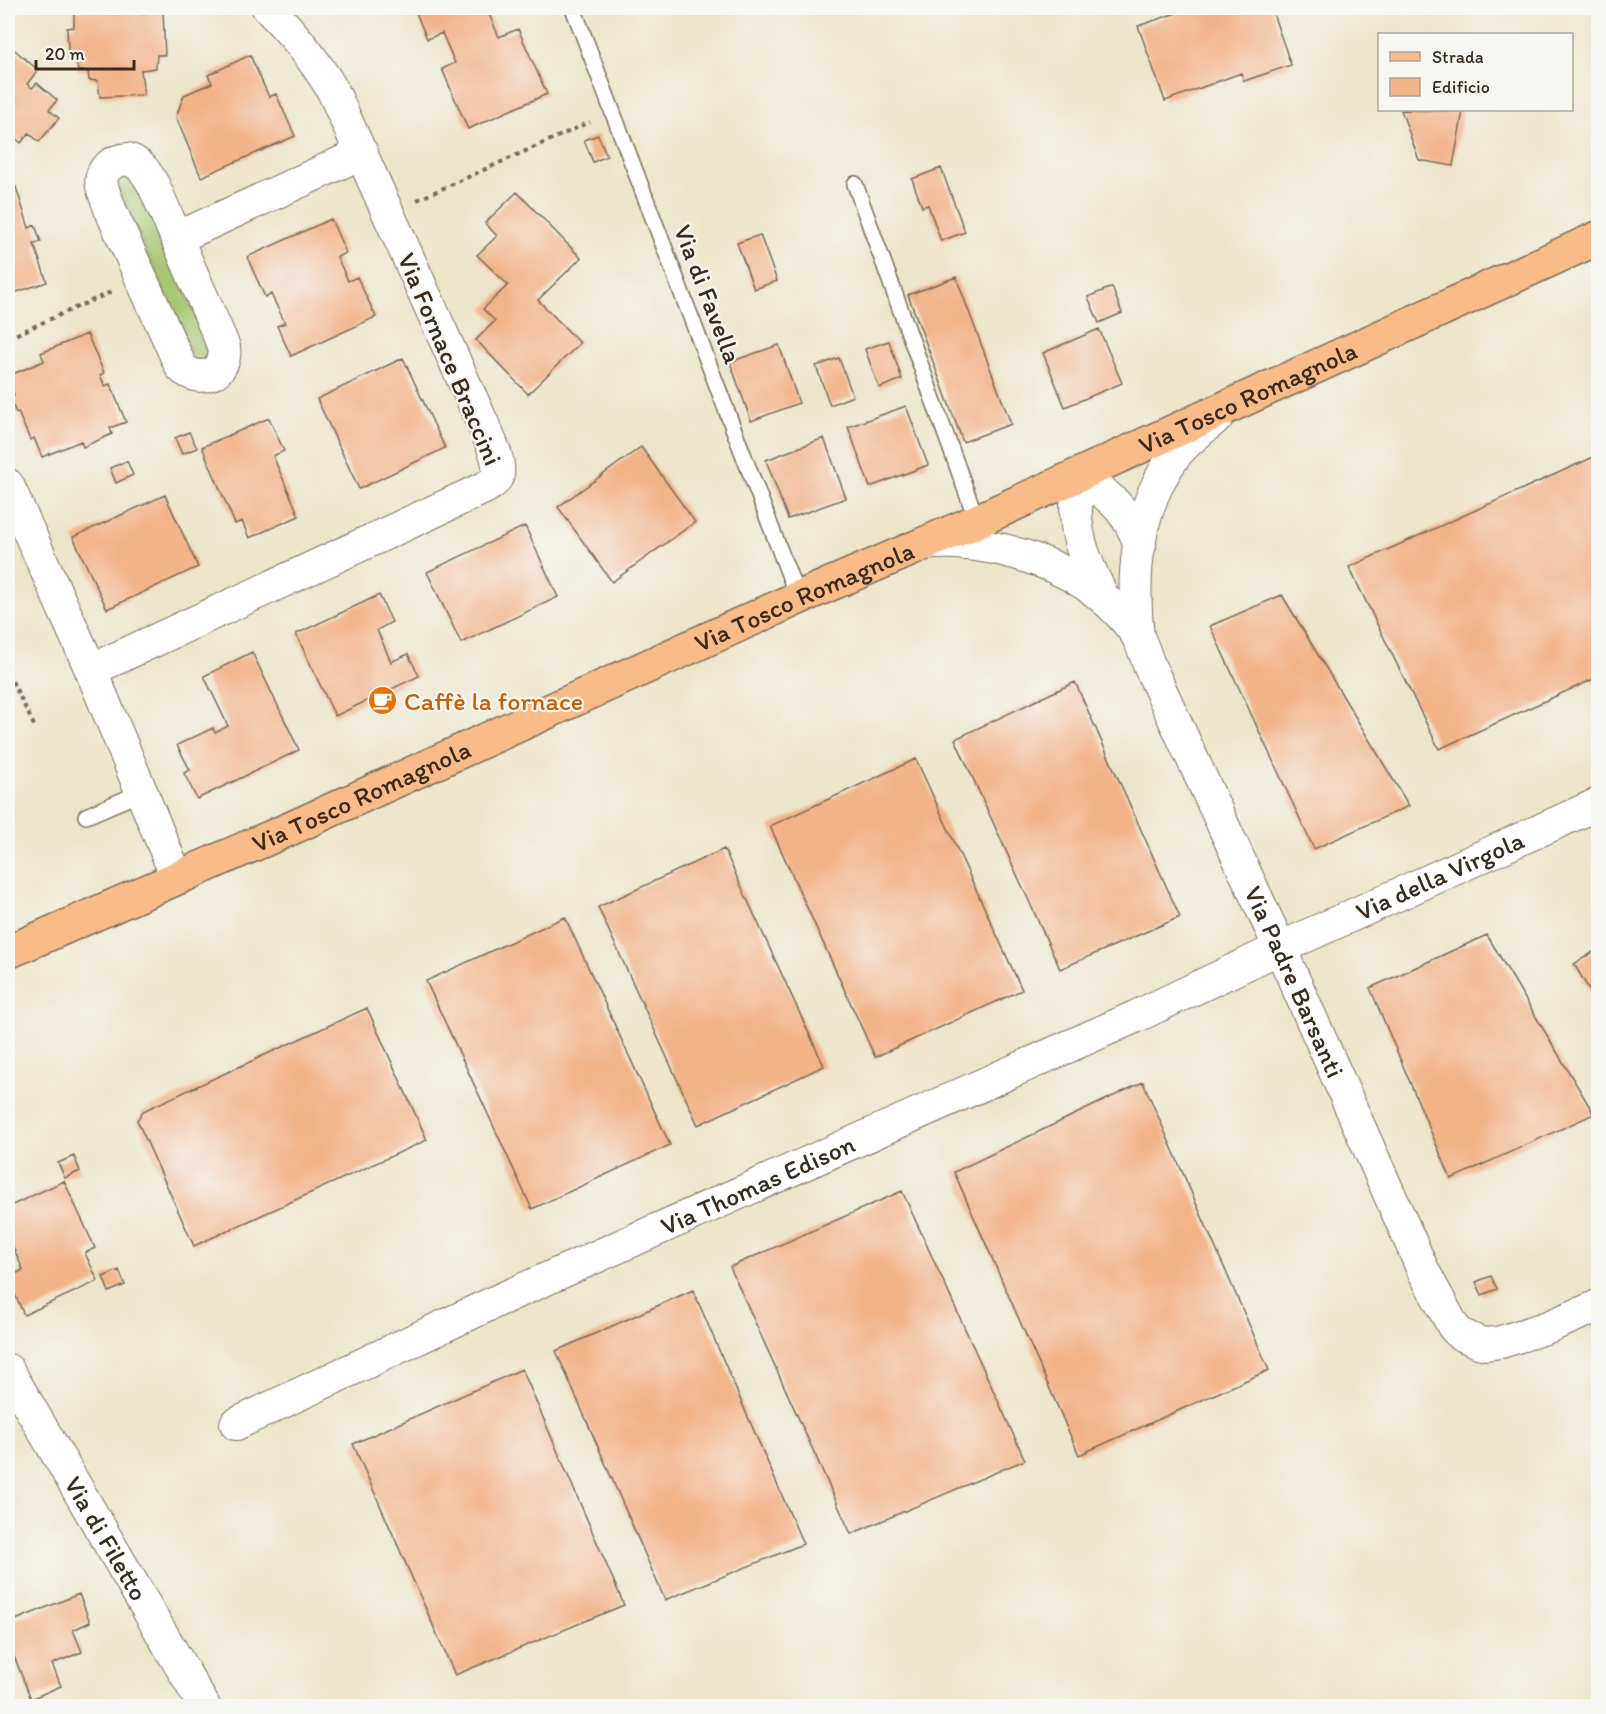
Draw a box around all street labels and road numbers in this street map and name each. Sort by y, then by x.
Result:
street label: Via di Favella [667,220,749,368]
street label: Via Fornace Braccini [391,248,509,470]
street label: Via Tosco Romagnola [1133,334,1362,461]
street label: Via Tosco Romagnola [690,534,919,659]
street label: Via Tosco Romagnola [247,733,476,859]
street label: Via della Virgola [1351,823,1530,928]
street label: Via Padre Barsanti [1238,881,1352,1083]
street label: Via Thomas Edison [656,1128,860,1242]
street label: Via di Filetto [57,1470,155,1606]

